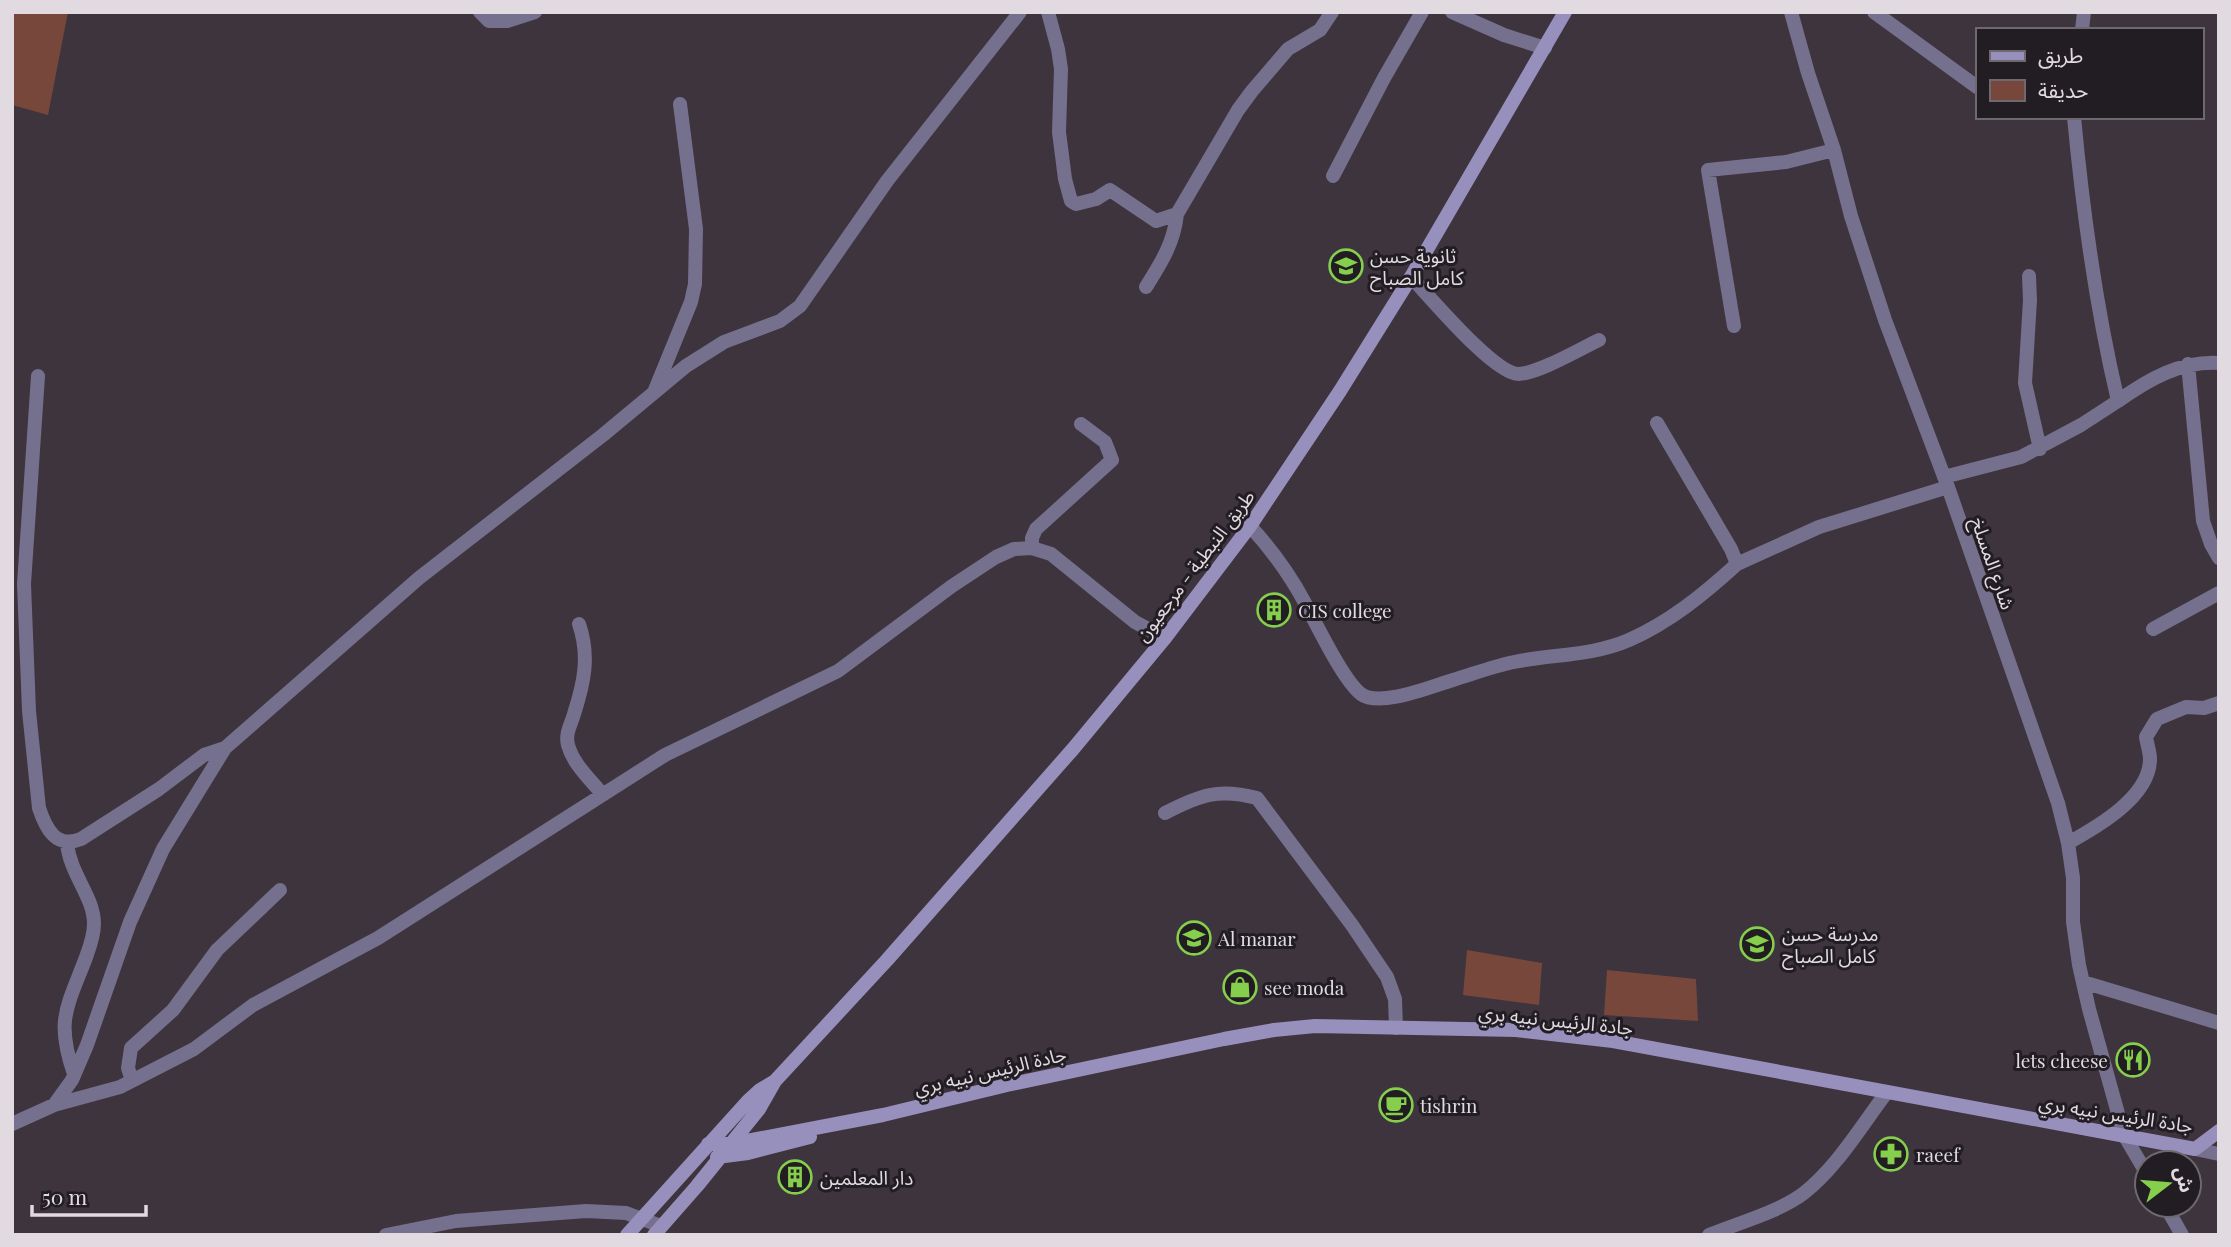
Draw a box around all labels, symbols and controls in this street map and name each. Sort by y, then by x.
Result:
legend [1976,28,2203,119]
text: طريق [2038,40,2083,69]
text: حديقة [2038,75,2088,103]
place label: ثانوية حسن كامل الصباح [1370,242,1465,292]
school or university icon: ثانوية حسن كامل الصباح [1327,247,1365,285]
street label: طريق النبطية - مرجعيون [1128,484,1260,646]
street label: شارع المسلخ [1963,513,2022,614]
building icon: CIS college [1255,591,1293,629]
place label: CIS college [1298,597,1392,623]
school or university icon: Al manar [1175,919,1213,957]
place label: مدرسة حسن كامل الصباح [1782,920,1879,970]
place label: Al manar [1217,925,1296,951]
school or university icon: مدرسة حسن كامل الصباح [1738,925,1776,963]
shop icon: see moda [1221,968,1259,1006]
place label: see moda [1264,974,1345,1000]
street label: جادة الرئيس نبيه بري [1477,998,1635,1043]
street label: جادة الرئيس نبيه بري [911,1040,1069,1103]
restaurant icon: lets cheese [2114,1041,2152,1079]
place label: lets cheese [2015,1047,2108,1073]
cafe icon: tishrin [1377,1086,1415,1124]
street label: جادة الرئيس نبيه بري [2037,1088,2195,1141]
place label: tishrin [1420,1092,1478,1118]
pharmacy icon: raeef [1872,1135,1910,1173]
place label: raeef [1916,1141,1961,1167]
north arrow [2133,1149,2203,1219]
building icon: دار المعلمين [776,1158,814,1196]
text: ش [2169,1163,2201,1195]
place label: دار المعلمين [820,1164,913,1190]
scale bar [32,1174,145,1218]
text: 50 m [42,1182,88,1210]

